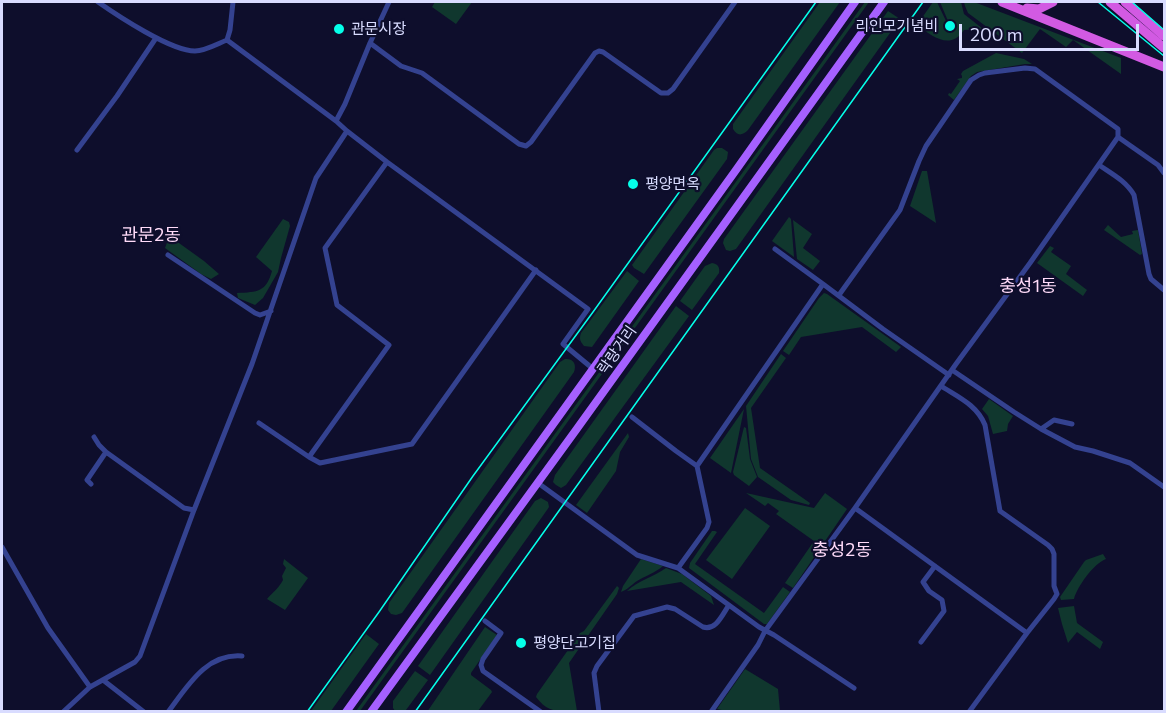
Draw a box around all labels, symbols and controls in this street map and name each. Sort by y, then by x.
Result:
scale bar [962,12,1142,50]
place label: 리인모기념비 [855,17,938,35]
marker: 리인모기념비 [943,19,957,33]
place label: 관문시장 [351,20,406,38]
marker: 관문시장 [332,22,346,36]
text: 200 m [970,23,1023,45]
place label: 평양면옥 [645,175,700,193]
marker: 평양면옥 [626,177,640,191]
district label: 관문2동 [121,224,181,246]
district label: 충성1동 [999,275,1057,297]
street label: 락랑거리 [594,322,640,378]
district label: 충성2동 [812,539,872,561]
place label: 평양단고기집 [533,634,616,652]
marker: 평양단고기집 [514,636,528,650]

